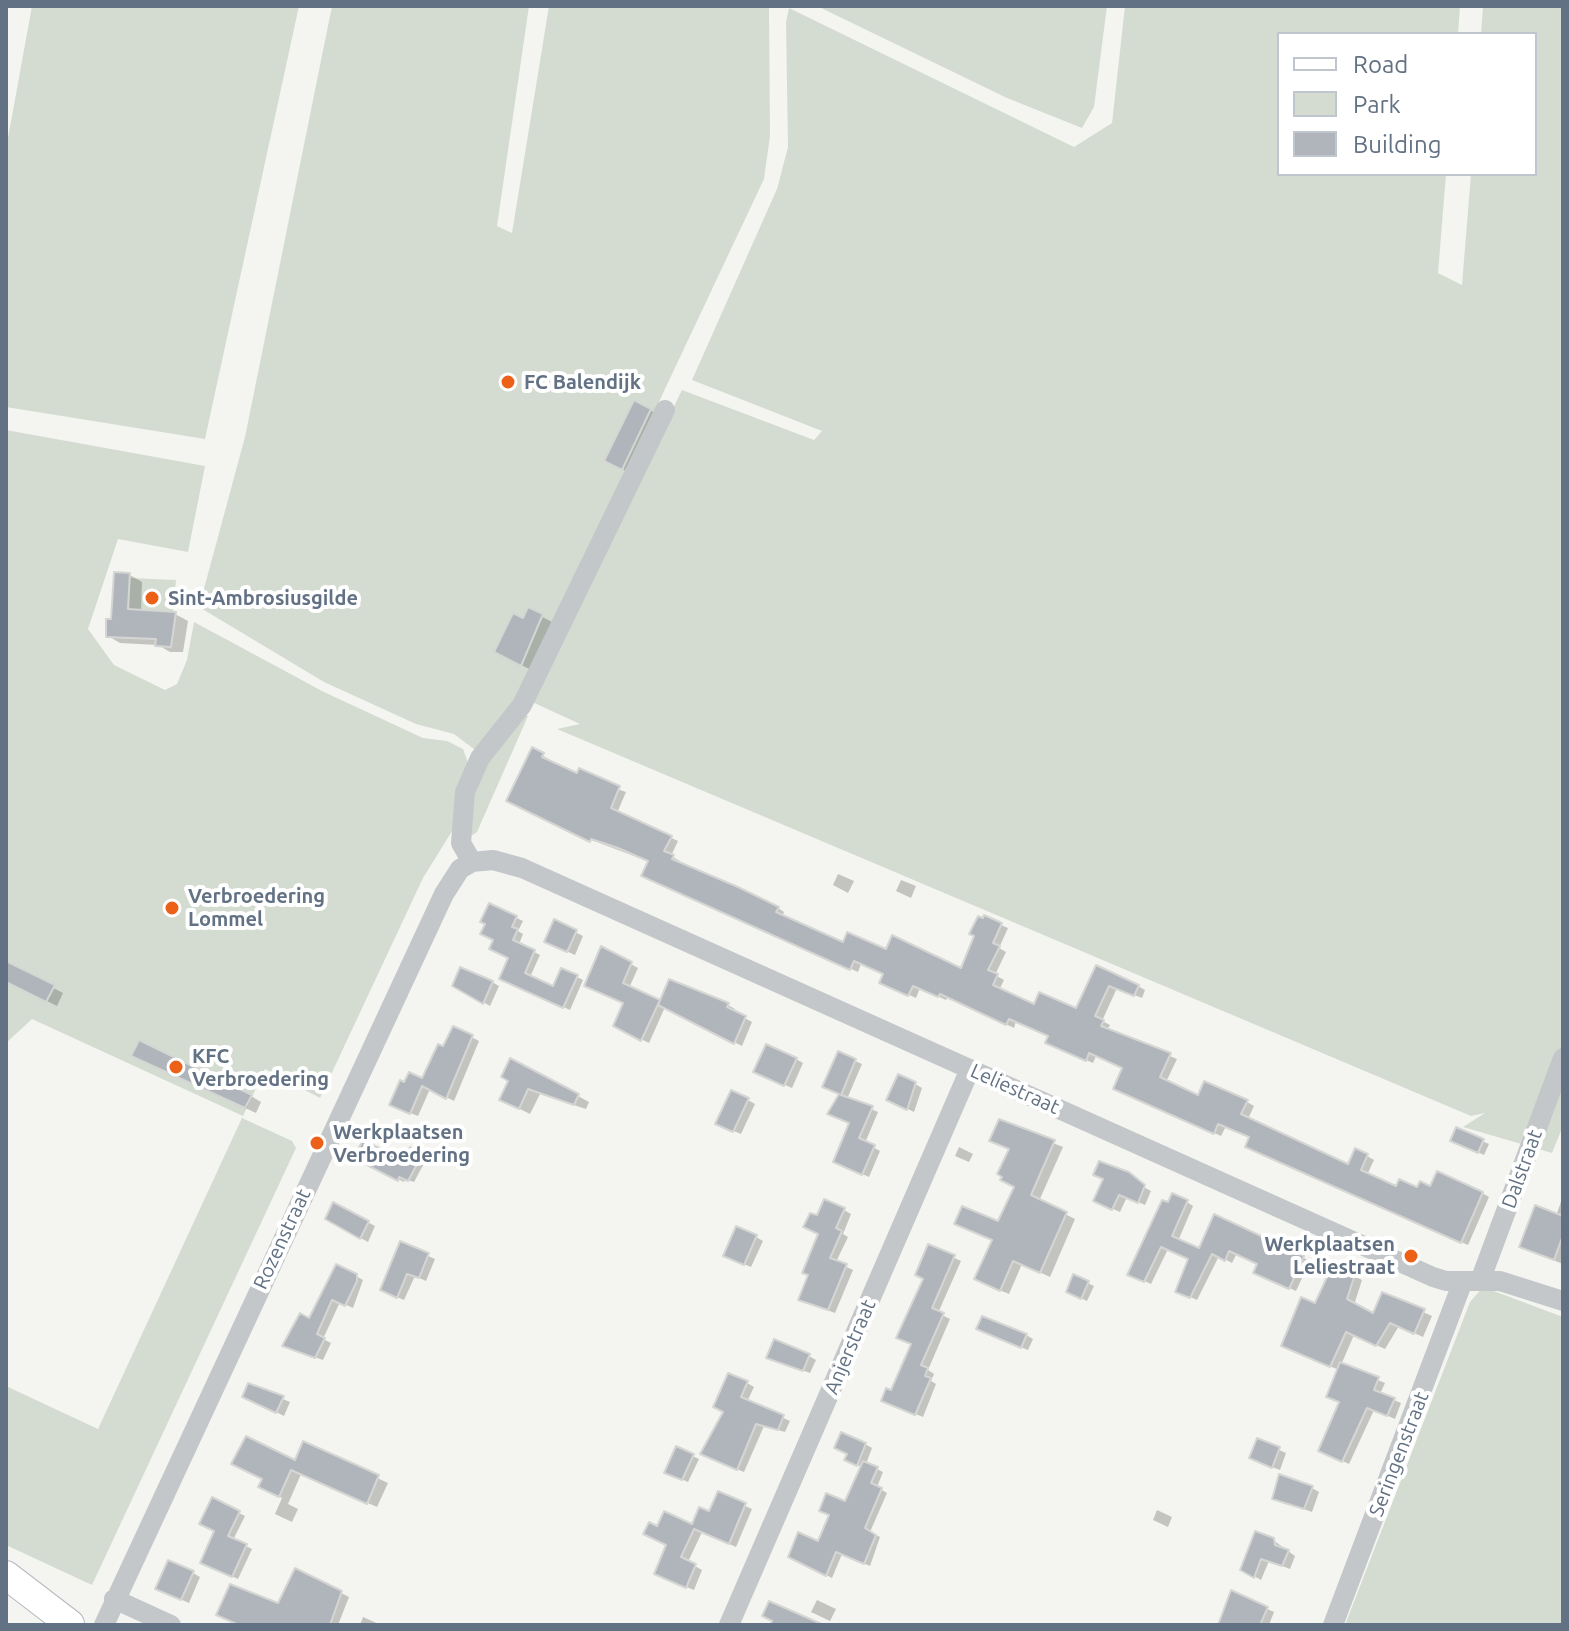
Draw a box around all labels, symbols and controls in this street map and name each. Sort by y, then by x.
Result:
legend [1277,32,1537,176]
text: Road [1353,51,1408,78]
text: Park [1353,91,1401,118]
text: Building [1353,131,1441,158]
place label: FC Balendijk [524,370,641,394]
marker: FC Balendijk [499,373,517,391]
place label: Sint-Ambrosiusgilde [168,586,358,610]
marker: Sint-Ambrosiusgilde [143,589,161,607]
place label: Verbroedering Lommel [188,884,325,931]
marker: Verbroedering Lommel [163,899,181,917]
place label: KFC Verbroedering [192,1044,329,1091]
marker: KFC Verbroedering [167,1058,185,1076]
street label: Leliestraat [967,1059,1063,1119]
place label: Werkplaatsen Verbroedering [333,1120,470,1167]
street label: Dalstraat [1497,1126,1547,1212]
marker: Werkplaatsen Verbroedering [308,1134,326,1152]
street label: Rozenstraat [248,1185,316,1293]
place label: Werkplaatsen Leliestraat [1264,1232,1395,1279]
marker: Werkplaatsen Leliestraat [1402,1247,1420,1265]
street label: Anjerstraat [819,1296,881,1398]
street label: Seringenstraat [1364,1388,1434,1520]

